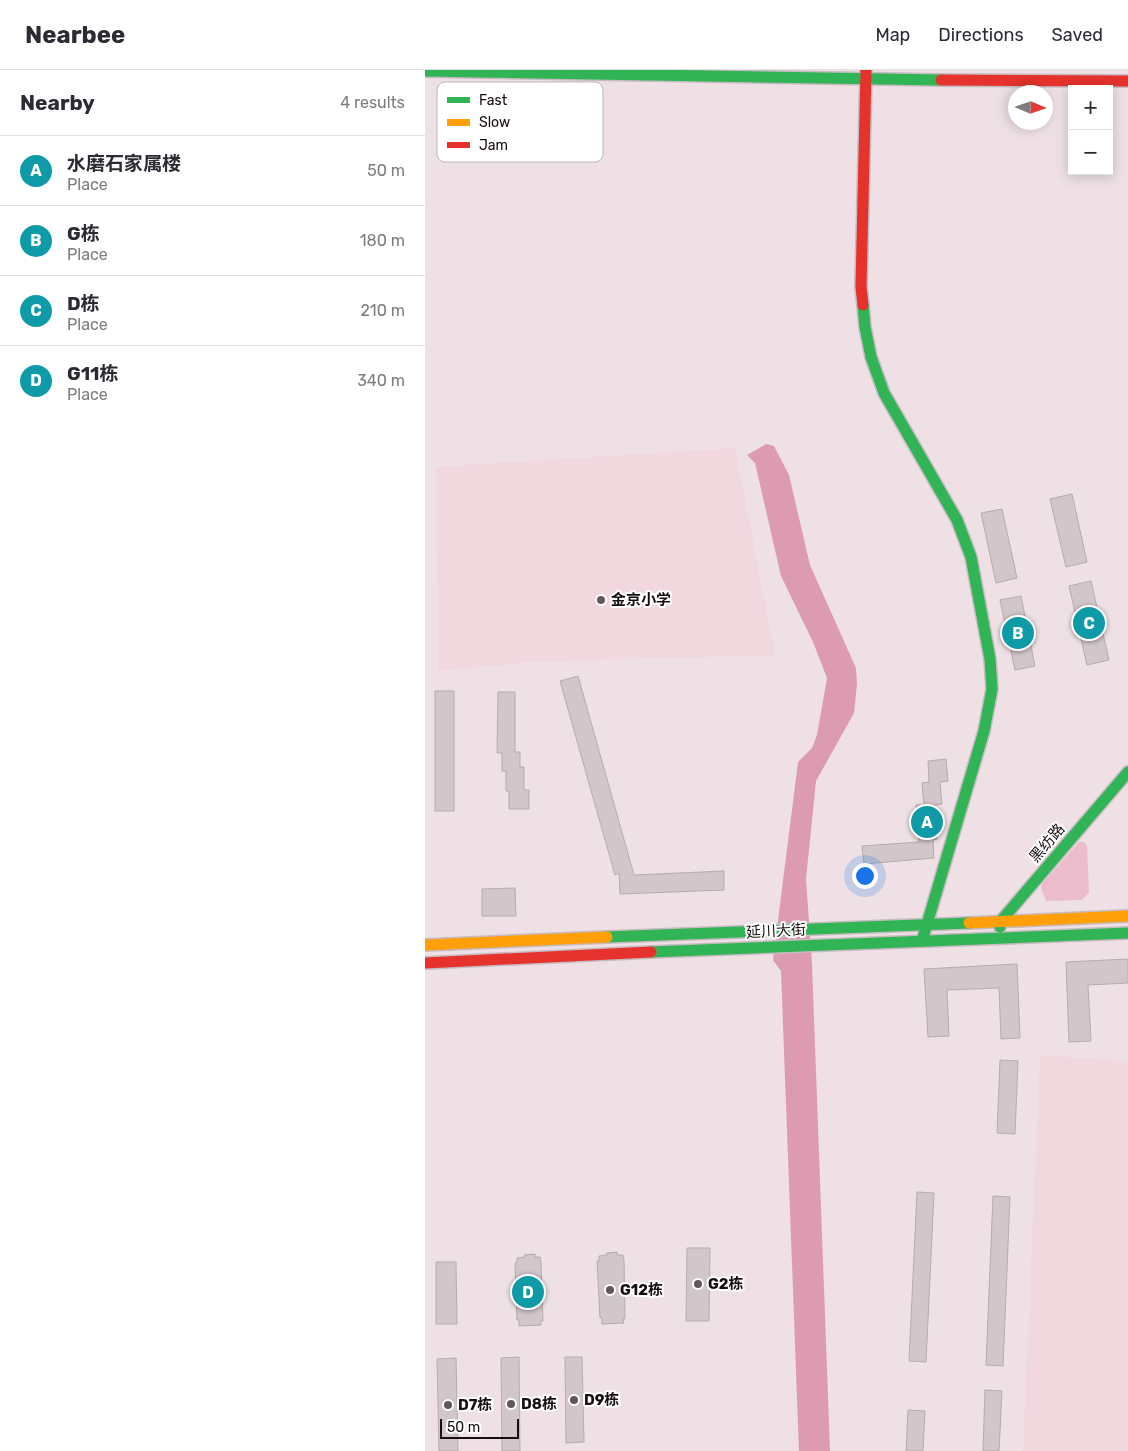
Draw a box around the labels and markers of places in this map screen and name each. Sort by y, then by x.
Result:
place label: 金京小学 [611,591,671,609]
marker: 金京小学 [595,594,607,606]
pin: C [1073,604,1105,642]
pin: B [1002,614,1034,652]
pin: A [911,803,943,841]
pin: D [512,1273,544,1311]
place label: G2栋 [708,1275,744,1293]
marker: G2栋 [692,1278,704,1290]
place label: G12栋 [620,1281,663,1299]
marker: G12栋 [604,1284,616,1296]
place label: D9栋 [584,1391,619,1409]
marker: D9栋 [568,1394,580,1406]
place label: D8栋 [521,1395,557,1413]
place label: D7栋 [458,1396,492,1414]
marker: D8栋 [505,1398,517,1410]
marker: D7栋 [442,1399,454,1411]

